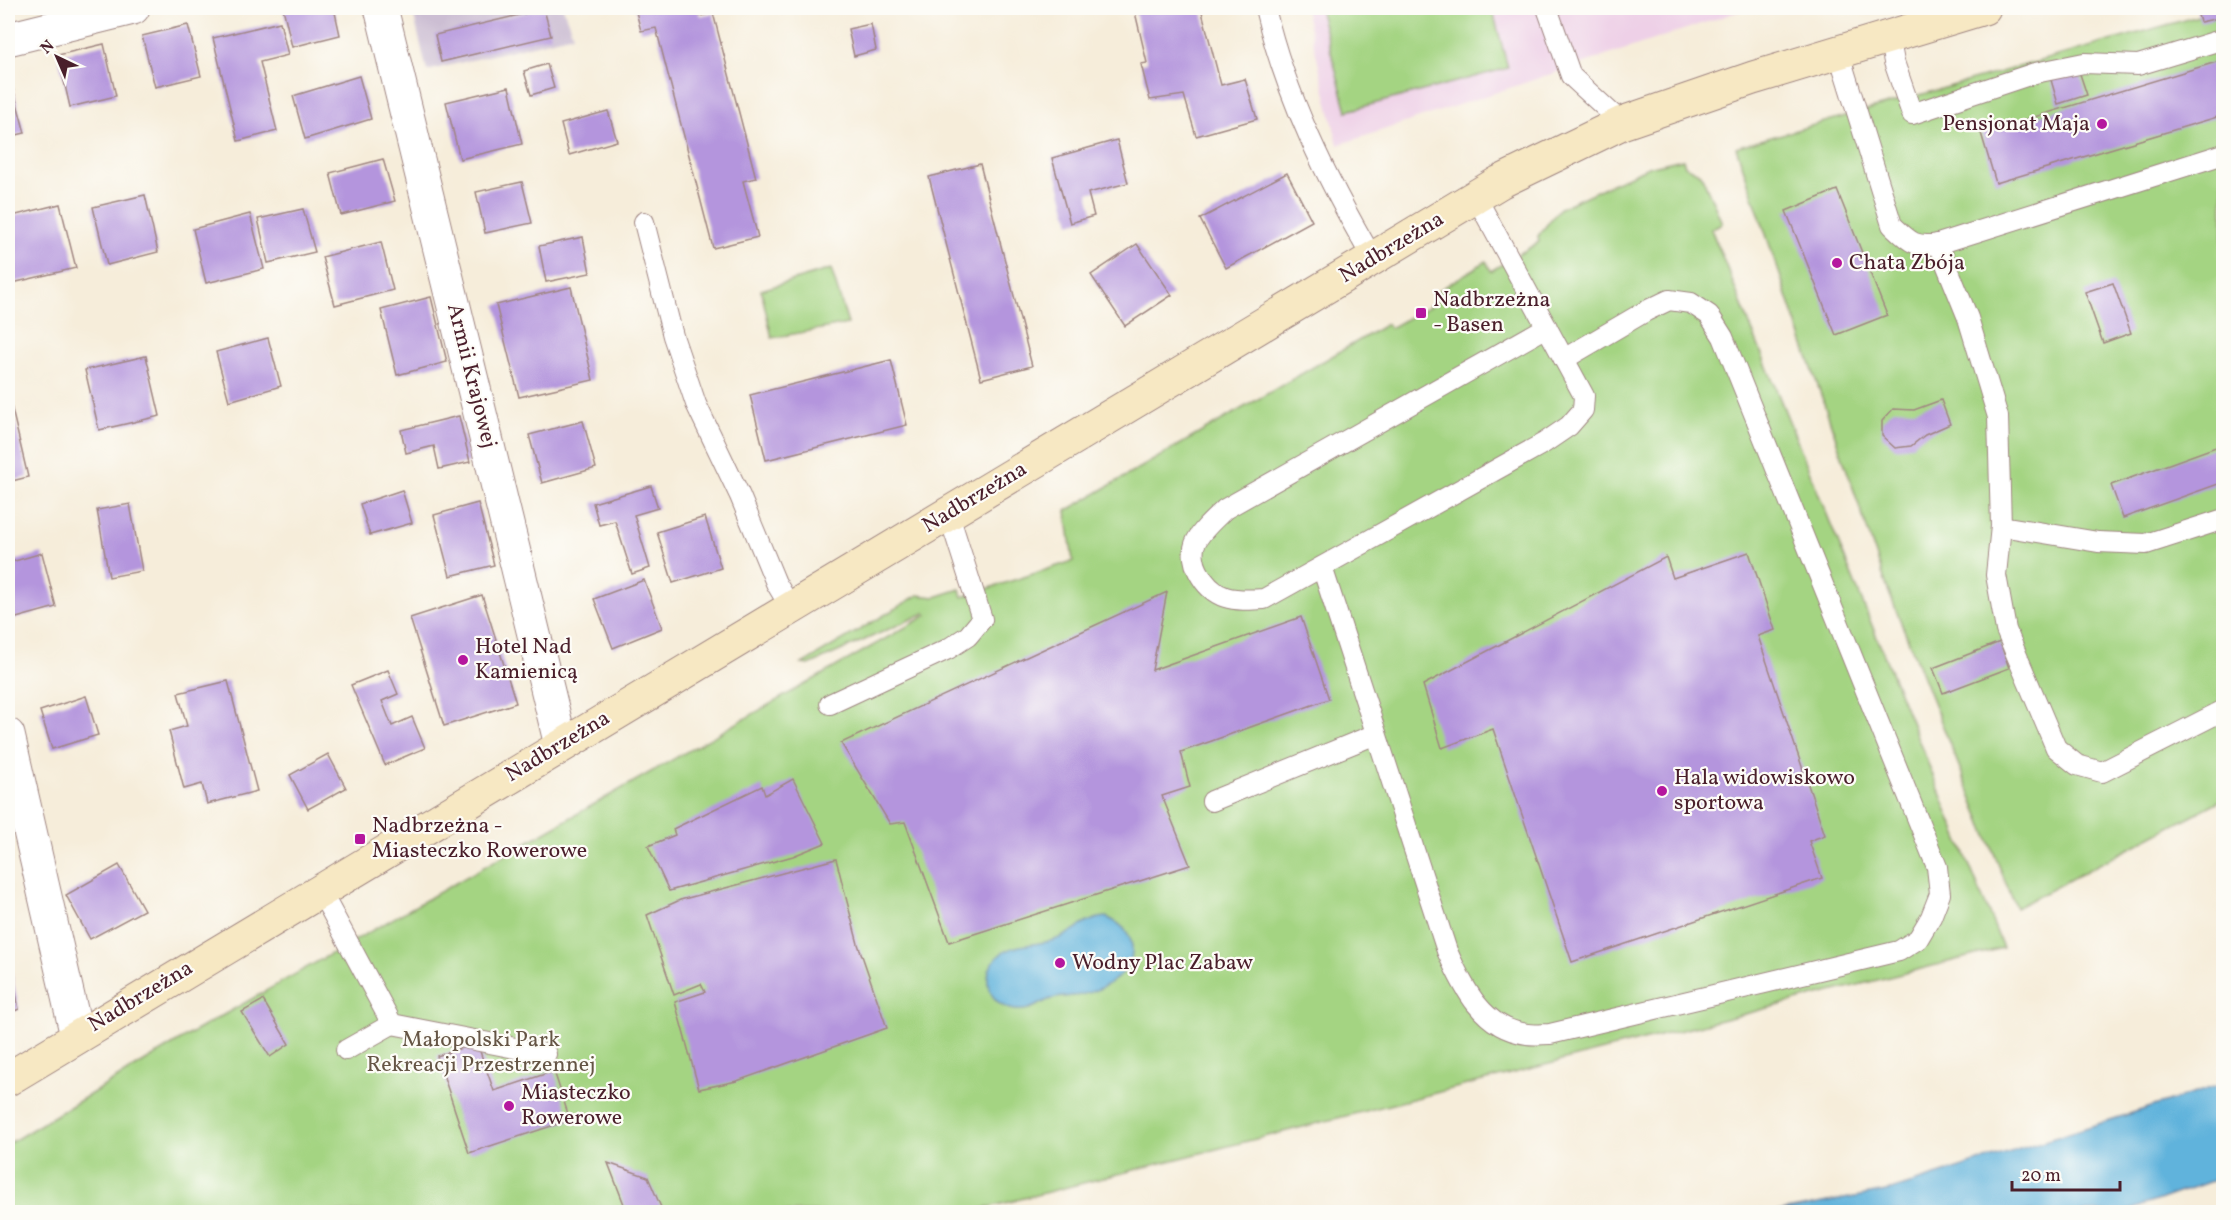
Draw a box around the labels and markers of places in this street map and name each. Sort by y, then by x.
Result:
place label: Pensjonat Maja [1942,109,2090,140]
marker: Pensjonat Maja [2095,117,2109,131]
place label: Chata Zbója [1849,248,1965,279]
marker: Chata Zbója [1830,256,1844,270]
place label: Nadbrzeżna - Basen [1433,285,1551,341]
marker: Nadbrzeżna - Basen [1414,306,1428,320]
place label: Hotel Nad Kamienicą [475,632,578,688]
marker: Hotel Nad Kamienicą [456,653,470,667]
place label: Hala widowiskowo sportowa [1674,763,1855,819]
marker: Hala widowiskowo sportowa [1655,784,1669,798]
place label: Nadbrzeżna - Miasteczko Rowerowe [372,811,587,867]
marker: Nadbrzeżna - Miasteczko Rowerowe [353,832,367,846]
place label: Wodny Plac Zabaw [1072,948,1253,979]
marker: Wodny Plac Zabaw [1053,956,1067,970]
place label: Miasteczko Rowerowe [521,1078,631,1134]
marker: Miasteczko Rowerowe [502,1099,516,1113]

